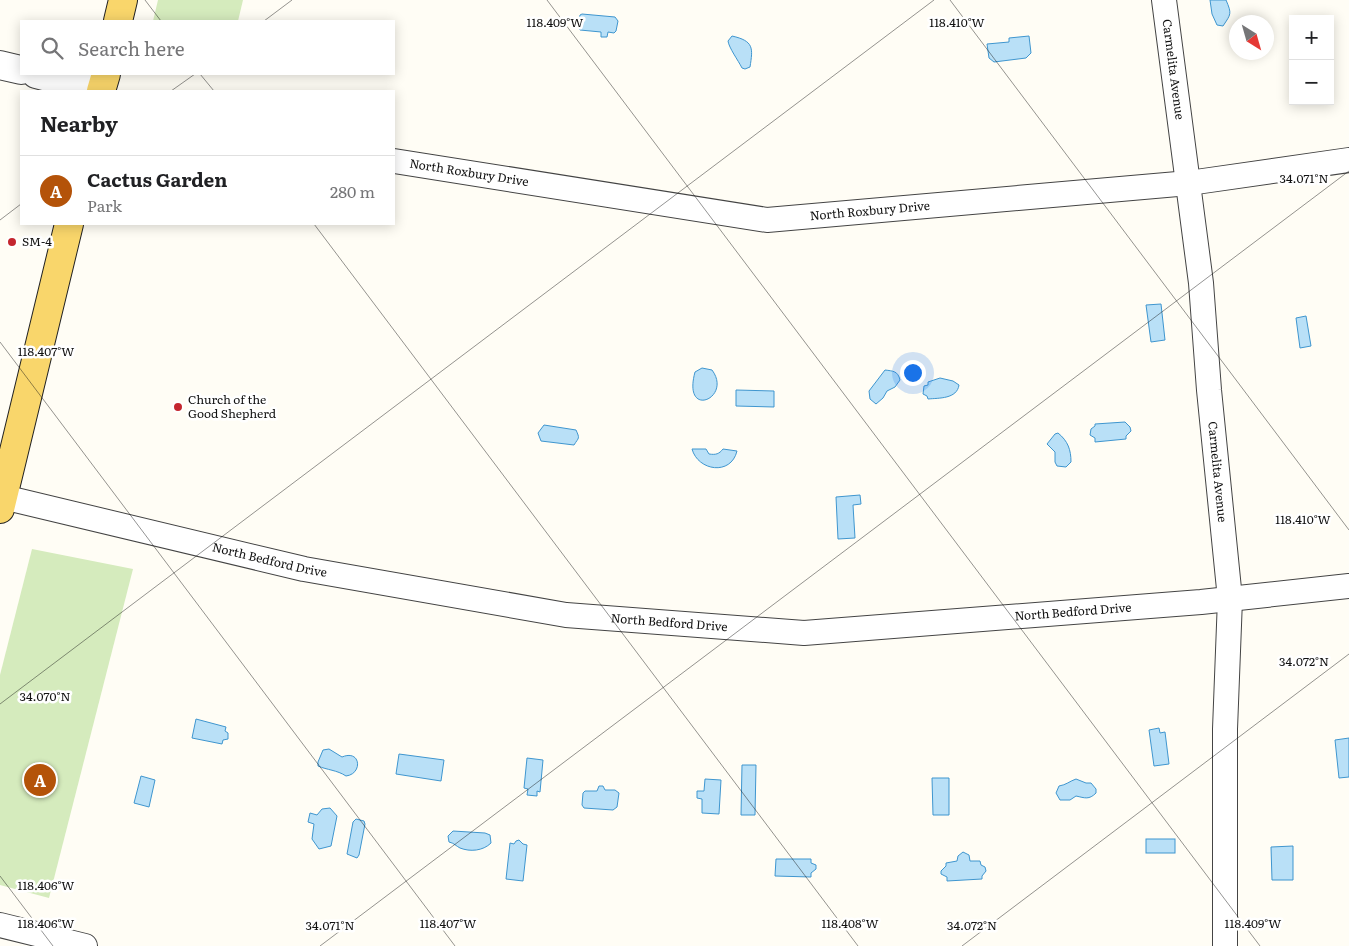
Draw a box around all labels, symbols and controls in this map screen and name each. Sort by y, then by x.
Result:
text: 118.409°W [527,13,583,31]
text: 118.410°W [929,13,985,31]
north arrow [1229,15,1274,60]
map controls [1289,15,1334,105]
button: + [1289,15,1334,60]
street label: Carmelita Avenue [1159,18,1190,121]
search box [20,20,395,75]
icon: search [38,34,66,62]
text: Search here [78,34,185,62]
button: − [1289,60,1334,105]
text: Nearby [40,107,118,138]
street label: North Roxbury Drive [408,154,530,190]
text: Cactus Garden [87,165,227,193]
text: 34.071°N [1280,169,1328,187]
text: A [50,179,62,203]
text: 280 m [330,179,375,203]
text: Park [87,193,122,217]
street label: North Roxbury Drive [809,196,931,224]
place label: SM-4 [22,232,52,250]
marker: SM-4 [6,236,18,248]
text: 118.407°W [18,342,74,360]
your location [900,360,926,386]
place label: Church of the Good Shepherd [188,390,277,422]
marker: Church of the Good Shepherd [172,401,184,413]
street label: Carmelita Avenue [1204,420,1232,523]
text: 118.410°W [1275,510,1331,528]
street label: North Bedford Drive [211,537,328,581]
street label: North Bedford Drive [1014,597,1132,625]
street label: North Bedford Drive [610,608,728,635]
text: 34.072°N [1279,652,1329,670]
text: 34.070°N [20,687,70,705]
pin: A [24,761,56,799]
text: 118.406°W [18,876,74,894]
text: 118.406°W [18,914,74,932]
text: 118.407°W [420,914,476,932]
text: 118.408°W [821,914,879,932]
text: 118.409°W [1225,914,1281,932]
text: 34.071°N [306,916,354,934]
text: 34.072°N [947,916,997,934]

